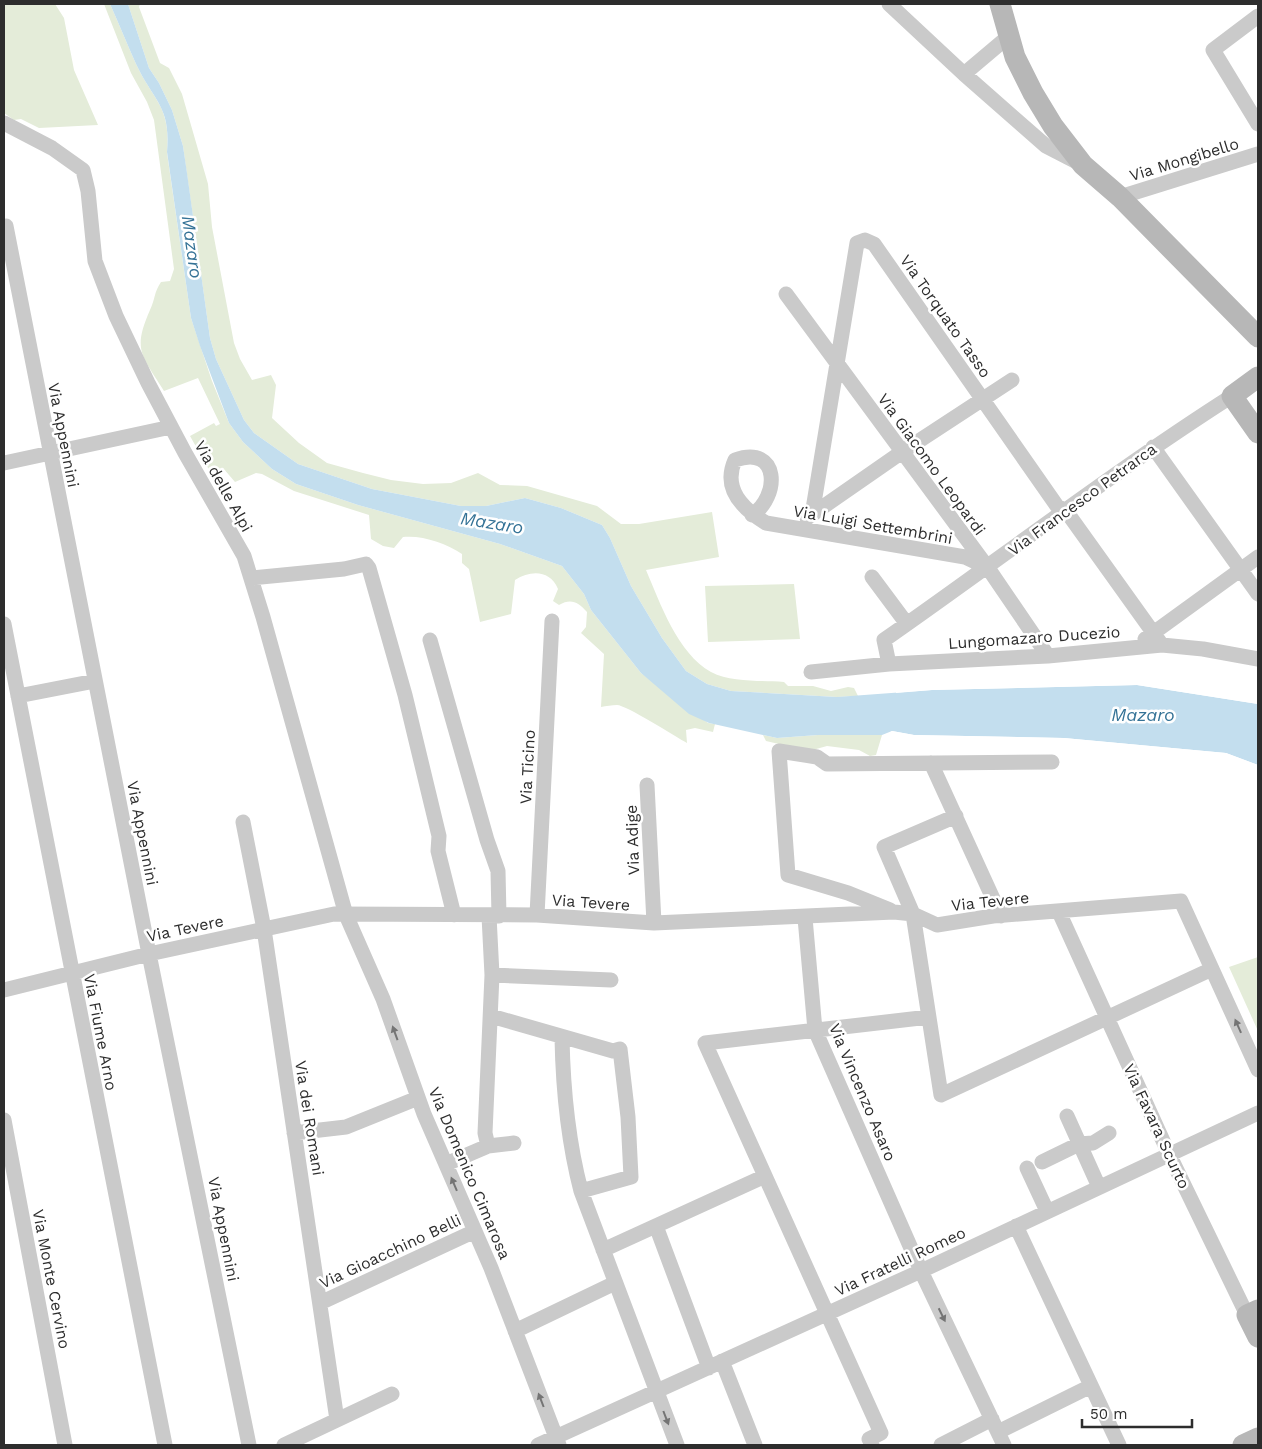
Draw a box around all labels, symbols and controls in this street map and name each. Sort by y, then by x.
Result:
street label: Via Mongibello [1127,134,1241,185]
water label: Mazaro [178,214,207,280]
street label: Via Torquato Tasso [896,251,995,381]
street label: Via Appennini [44,381,83,489]
street label: Via Giacomo Leopardi [874,390,989,539]
street label: Via delle Alpi [191,437,257,535]
street label: Via Francesco Petrarca [1004,439,1160,560]
street label: Via Luigi Settembrini [792,501,954,548]
water label: Mazaro [459,507,525,538]
street label: Lungomazaro Ducezio [947,622,1121,653]
water label: Mazaro [1111,704,1175,725]
street label: Via Ticino [516,729,539,805]
street label: Via Appennini [123,779,162,887]
street label: Via Adige [622,804,643,876]
street label: Via Tevere [950,888,1030,915]
street label: Via Tevere [551,890,631,915]
street label: Via Tevere [145,911,225,946]
street label: Via Fiume Arno [80,972,121,1092]
one-way arrow [1234,1019,1242,1033]
street label: Via Vincenzo Asaro [825,1021,900,1164]
one-way arrow [391,1025,399,1040]
street label: Via dei Romani [291,1059,328,1177]
street label: Via Favara Scurto [1119,1061,1194,1192]
street label: Via Domenico Cimarosa [425,1084,515,1262]
street label: Via Appennini [204,1175,243,1283]
one-way arrow [450,1177,458,1191]
street label: Via Monte Cervino [29,1208,74,1351]
street label: Via Gioacchino Belli [316,1210,464,1293]
street label: Via Fratelli Romeo [832,1223,969,1300]
one-way arrow [938,1308,946,1322]
one-way arrow [537,1392,545,1407]
scale bar [1082,1396,1192,1428]
text: 50 m [1090,1405,1127,1423]
one-way arrow [663,1411,671,1426]

